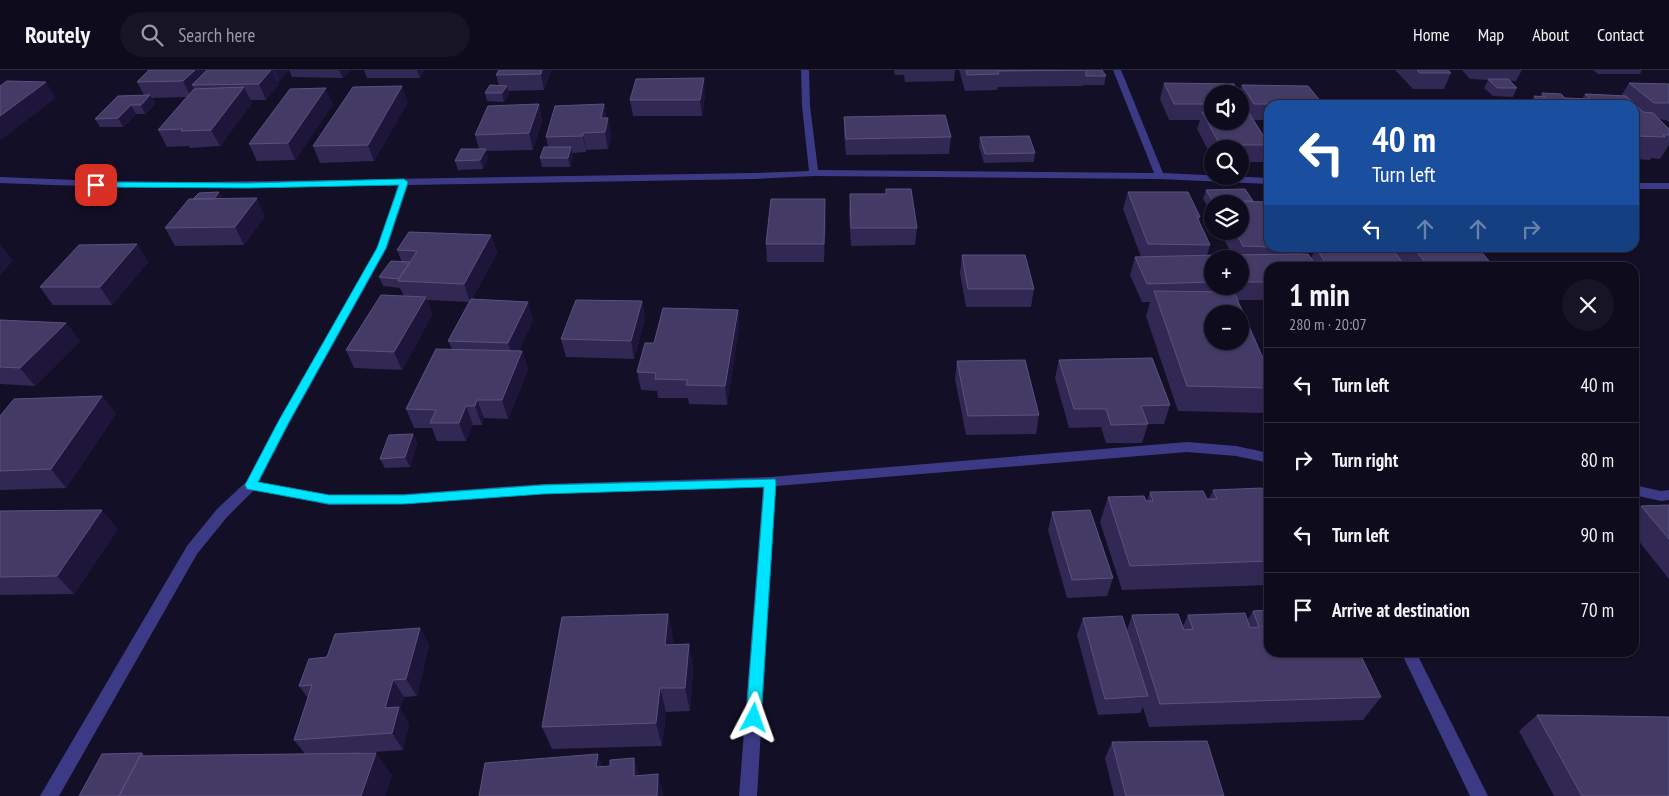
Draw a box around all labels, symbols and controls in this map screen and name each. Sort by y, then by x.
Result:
search box [120,12,470,57]
text: Routely [25,19,90,50]
icon: search [138,21,166,49]
text: Search here [178,23,255,47]
text: Home [1413,23,1450,46]
text: Map [1478,23,1504,46]
text: About [1532,23,1569,46]
text: Contact [1597,23,1644,46]
map controls [1204,85,1249,350]
button: sound [1204,85,1249,130]
text: 40 m [1372,116,1436,162]
icon: left [1289,120,1354,185]
button: search [1204,140,1249,185]
text: Turn left [1372,160,1436,188]
pin [75,164,117,206]
icon: arrive [82,171,110,199]
button: layers [1204,195,1249,240]
icon: left [1358,215,1386,243]
icon: ahead [1411,215,1439,243]
icon: ahead [1464,215,1492,243]
icon: right [1517,215,1545,243]
button: + [1204,250,1249,295]
text: 1 min [1289,275,1350,314]
button: close [1562,279,1614,331]
button: − [1204,305,1249,350]
text: 280 m · 20:07 [1289,314,1367,334]
icon: left [1289,371,1317,399]
text: Turn left [1332,373,1389,397]
text: 40 m [1581,373,1614,397]
icon: right [1289,446,1317,474]
text: Turn right [1332,448,1398,472]
text: 80 m [1581,448,1614,472]
icon: left [1289,521,1317,549]
text: Turn left [1332,523,1389,547]
text: 90 m [1581,523,1614,547]
icon: arrive [1289,596,1317,624]
text: Arrive at destination [1332,598,1470,622]
text: 70 m [1581,598,1614,622]
position arrow [727,691,779,743]

